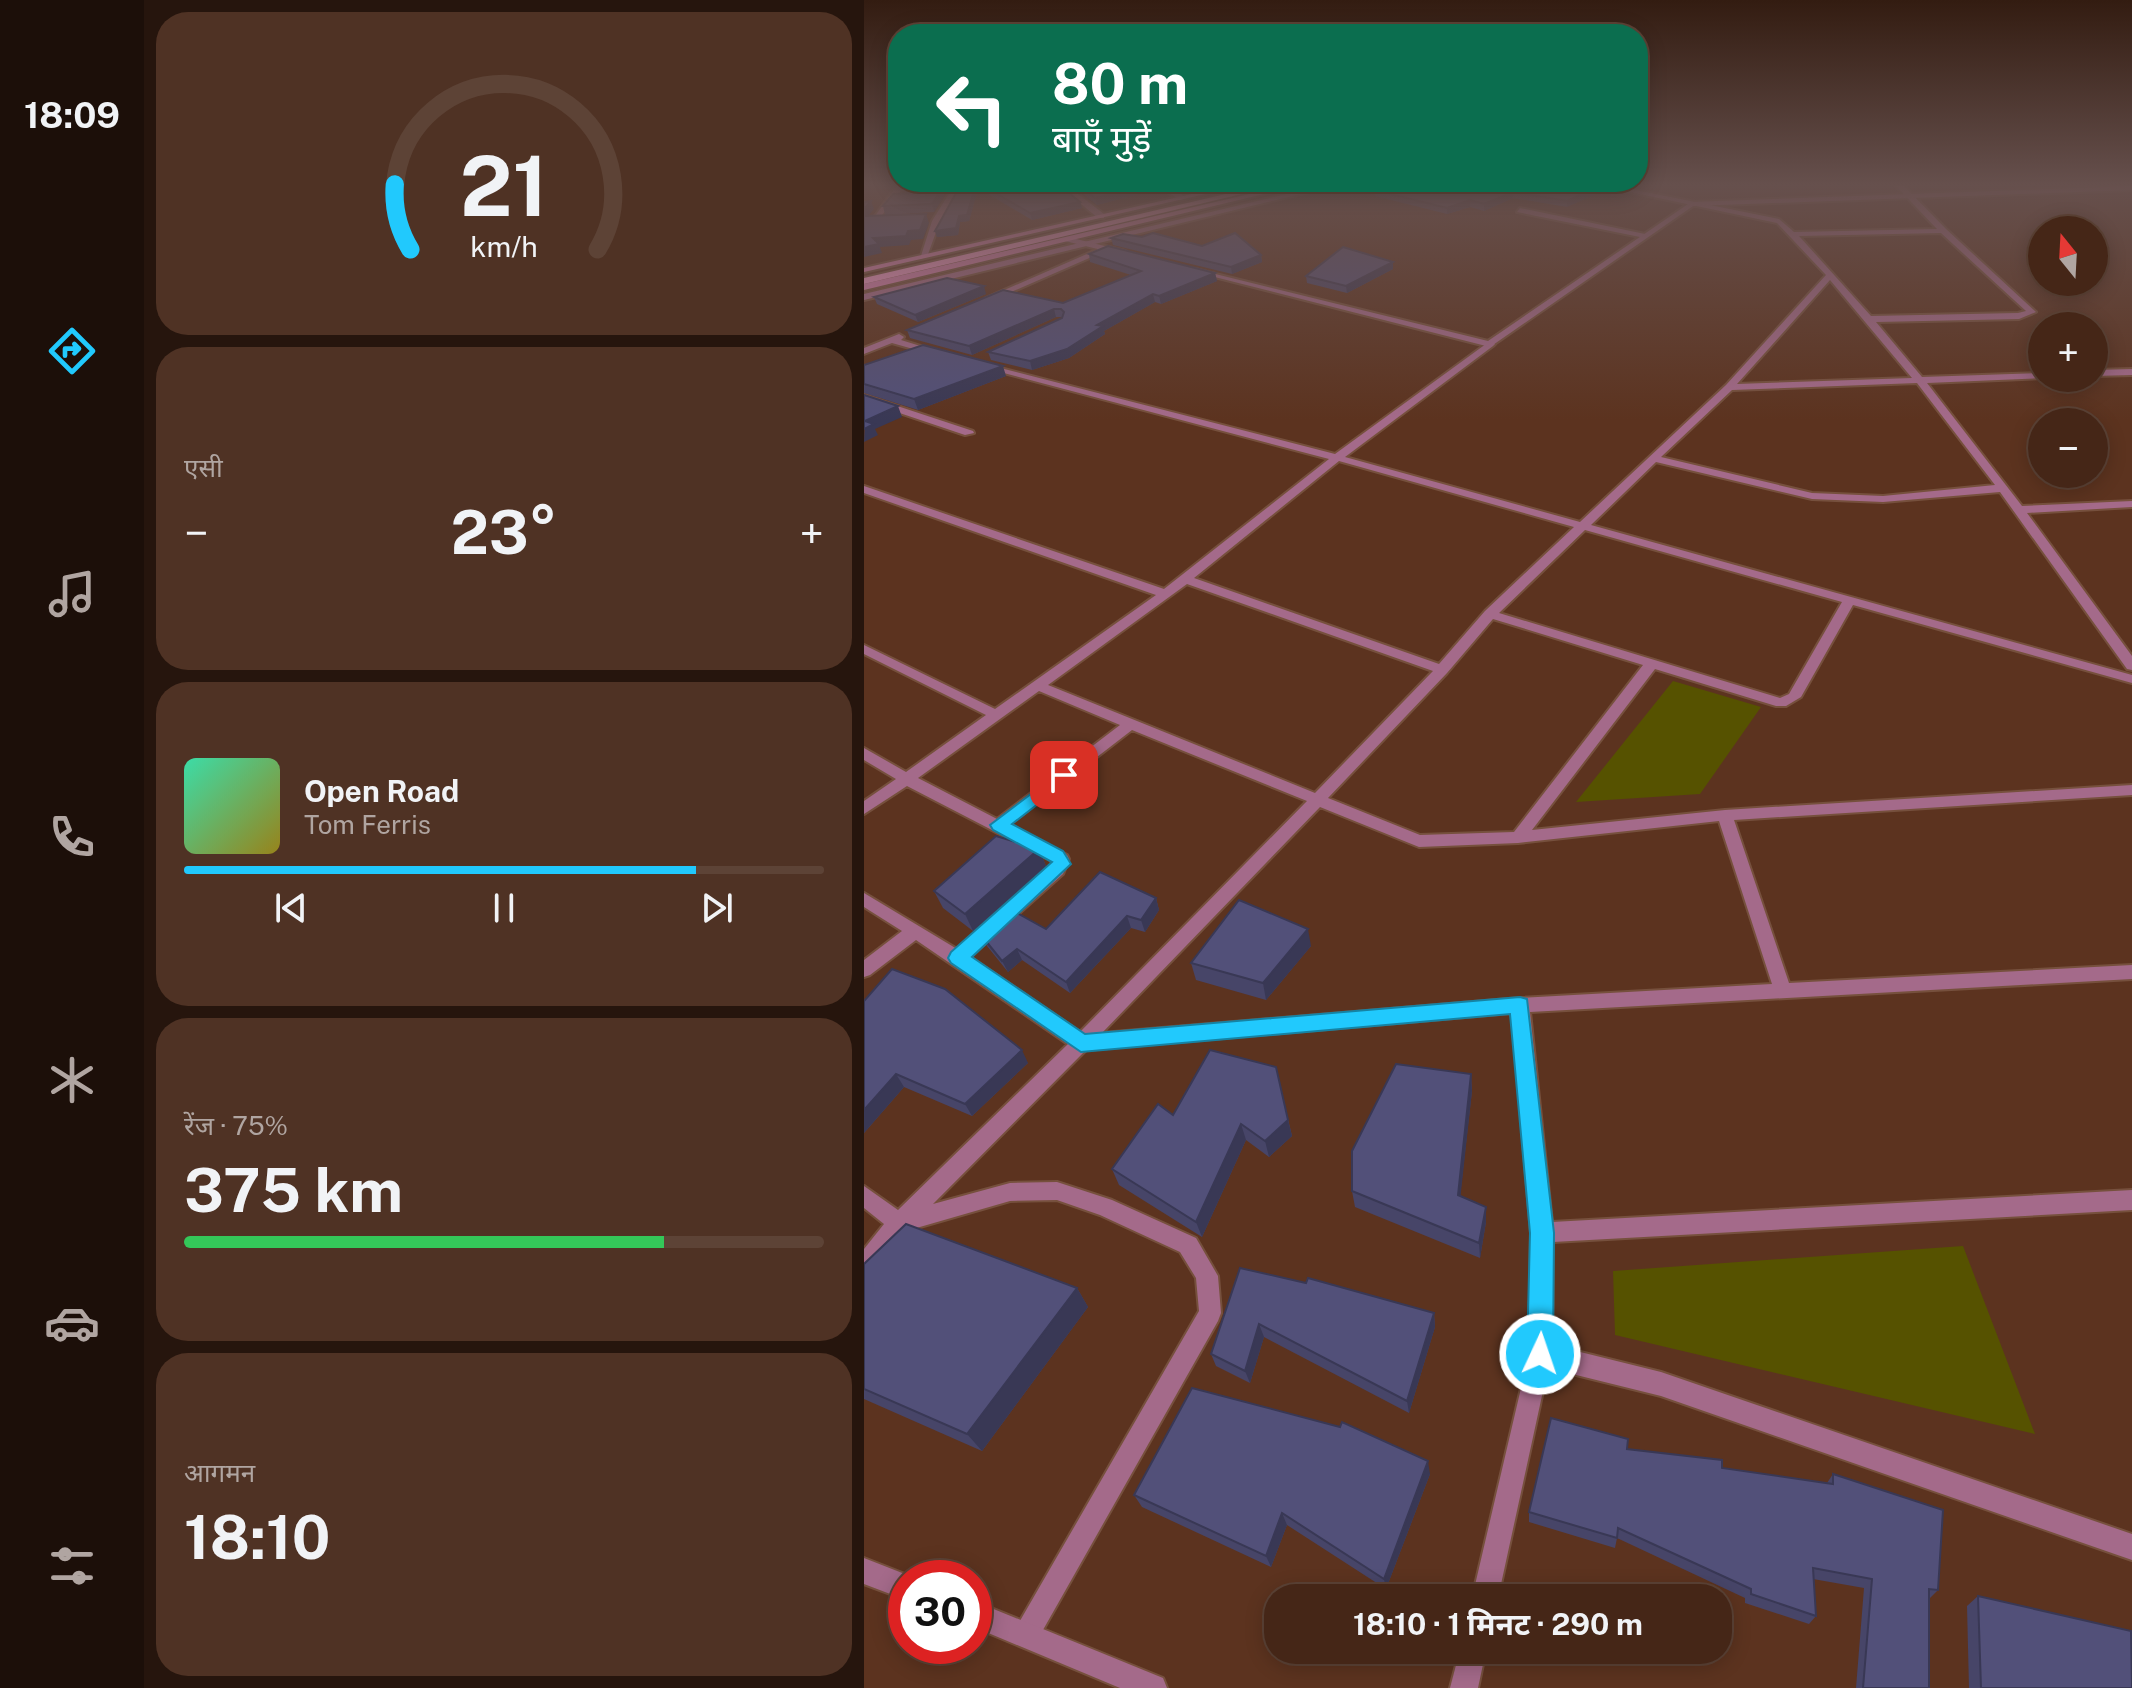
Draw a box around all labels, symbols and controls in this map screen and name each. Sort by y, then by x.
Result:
text: 80 m [1052,51,1188,117]
icon: left [920,56,1024,160]
text: 18:09 [24,94,120,136]
text: बाएँ मुड़ें [1052,118,1151,160]
text: 21 [460,136,548,234]
north arrow [2028,216,2108,296]
map controls [2028,216,2108,488]
text: km/h [470,230,538,263]
button: + [2028,312,2108,392]
icon: directions [44,323,100,379]
button: − [2028,408,2108,488]
text: एसी [184,452,223,483]
text: 23° [451,497,557,568]
text: − [184,507,208,559]
text: + [800,507,824,559]
icon: music [44,566,100,622]
pin [1030,741,1098,809]
icon: arrive [1042,753,1086,797]
text: Open Road [304,773,459,809]
icon: phone [44,809,100,865]
text: Tom Ferris [304,809,431,840]
icon: previous [269,886,313,930]
icon: pause [482,886,526,930]
icon: next [695,886,739,930]
icon: climate [44,1052,100,1108]
text: रेंज · 75% [184,1110,288,1141]
text: 375 km [184,1155,403,1226]
icon: car [44,1295,100,1351]
position arrow [1498,1312,1582,1396]
text: आगमन [184,1457,255,1488]
text: 18:10 [184,1502,330,1573]
icon: filters [44,1538,100,1594]
speed limit sign: 30 [888,1560,992,1664]
text: 18:10 · 1 मिनट · 290 m [1353,1606,1643,1642]

